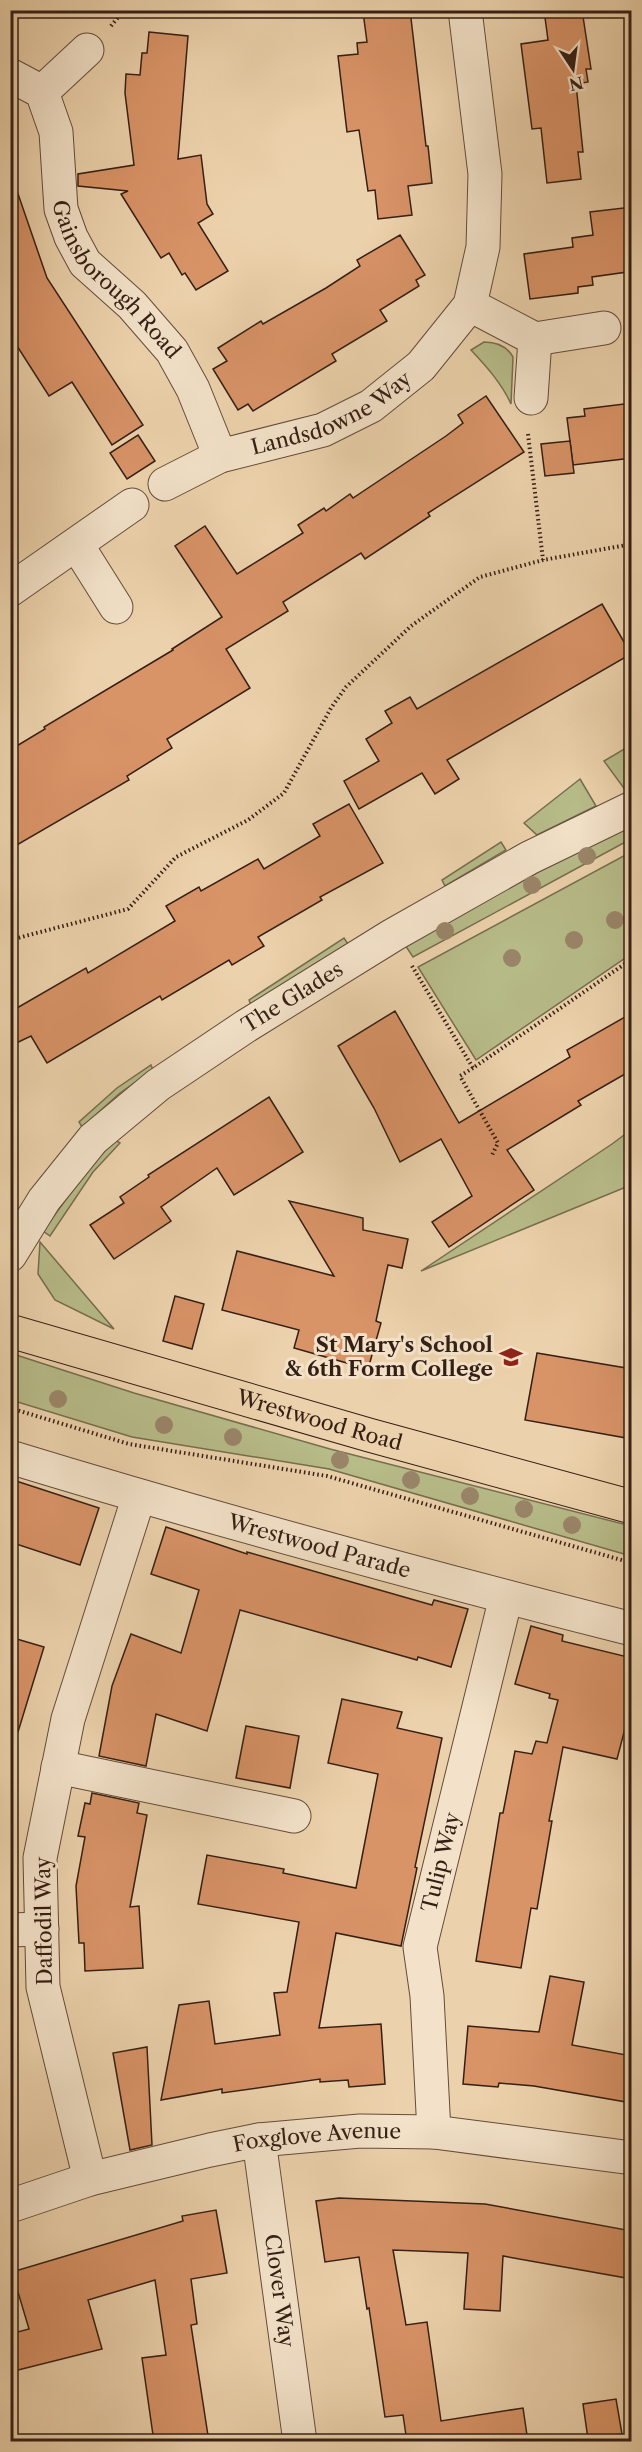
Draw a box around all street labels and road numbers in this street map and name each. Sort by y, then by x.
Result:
street label: Gainsborough Road [48,199,186,364]
street label: Landsdowne Way [248,366,416,460]
street label: The Glades [237,956,347,1038]
street label: Wrestwood Road [233,1384,405,1456]
street label: Wrestwood Parade [224,1509,413,1583]
street label: Tulip Way [416,1809,465,1914]
street label: Daffodil Way [30,1856,57,1986]
street label: Foxglove Avenue [231,2118,401,2157]
street label: Clover Way [260,2232,300,2349]

